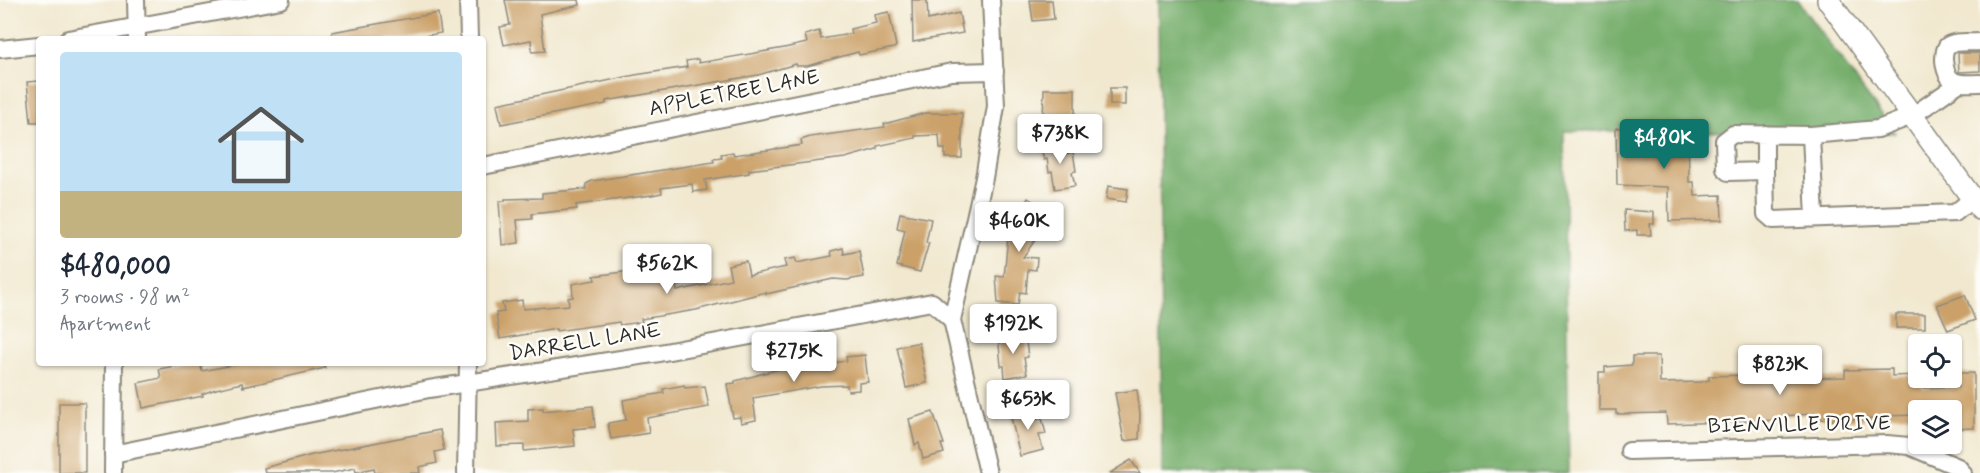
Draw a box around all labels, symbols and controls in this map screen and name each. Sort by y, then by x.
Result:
street label: APPLETREE LANE [646,63,822,123]
icon: home [207,91,315,199]
pin: $738K [1018,114,1102,165]
pin: $480K [1622,119,1706,170]
text: $738K [1031,120,1089,147]
text: $480K [1634,125,1694,152]
pin: $460K [977,202,1061,253]
text: $460K [989,208,1049,235]
pin: $562K [625,244,709,295]
text: $480,000 [60,250,171,284]
text: $562K [637,250,697,277]
text: 3 rooms · 98 m² [60,284,190,311]
pin: $192K [971,304,1055,355]
text: $192K [984,310,1042,337]
text: Apartment [60,311,151,338]
street label: DARRELL LANE [507,316,663,368]
pin: $275K [752,332,836,383]
map controls [1908,334,1962,454]
button: locate [1908,334,1962,388]
text: $275K [766,338,822,365]
pin: $823K [1738,345,1822,396]
text: $823K [1752,351,1808,378]
pin: $653K [986,380,1070,431]
text: $653K [1001,386,1055,413]
button: layers [1908,400,1962,454]
street label: BIENVILLE DRIVE [1707,409,1891,441]

